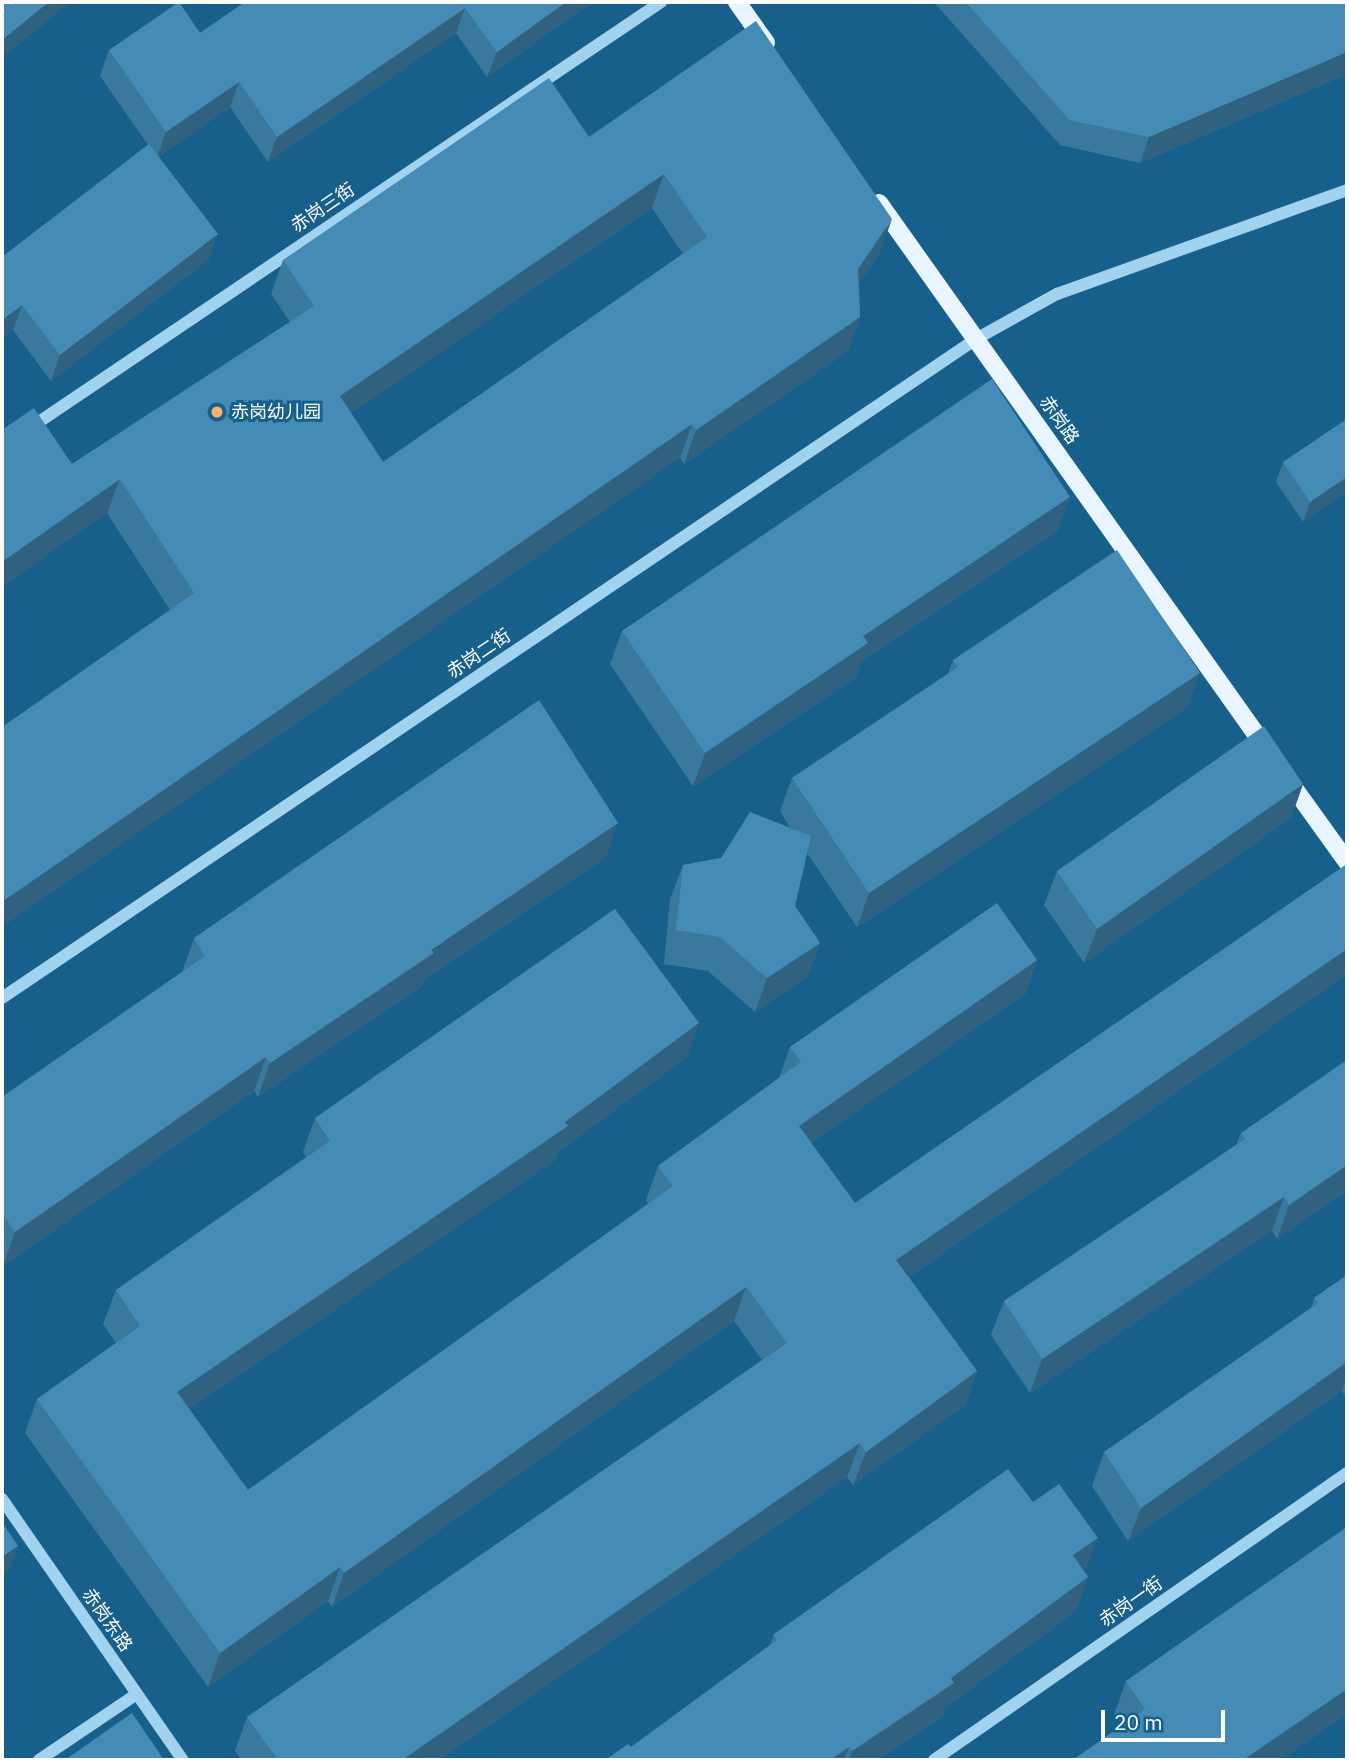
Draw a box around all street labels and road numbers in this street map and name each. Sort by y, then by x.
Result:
street label: 赤岗三街 [287,179,359,237]
street label: 赤岗路 [1035,392,1083,448]
street label: 赤岗二街 [443,625,515,683]
street label: 赤岗一街 [1095,1573,1167,1631]
street label: 赤岗东路 [78,1584,136,1656]

